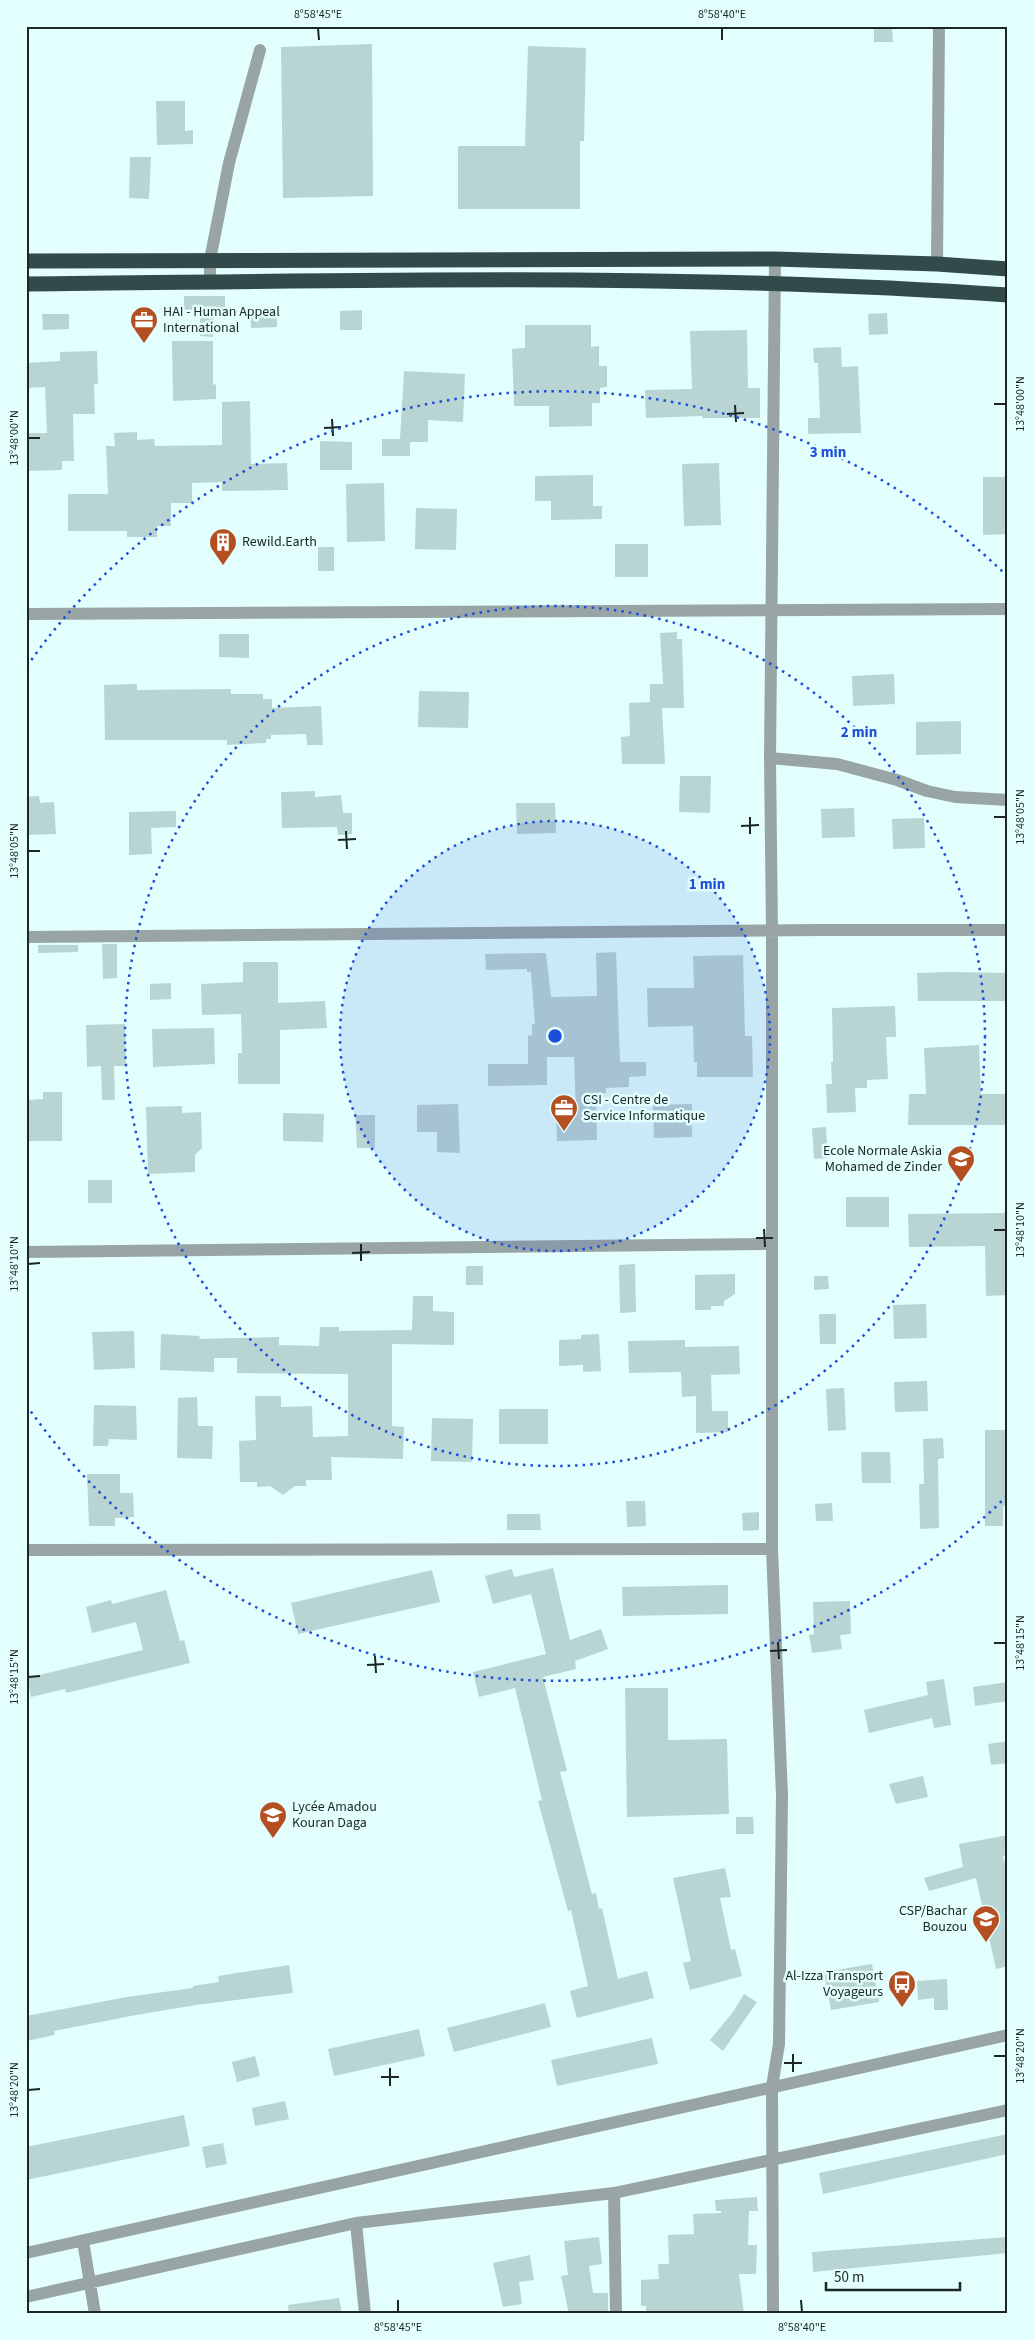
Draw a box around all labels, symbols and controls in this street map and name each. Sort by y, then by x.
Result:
text: 8°58'45"E [294,6,342,23]
text: 8°58'40"E [698,6,746,23]
place label: HAI - Human Appeal International [163,302,280,338]
office icon: HAI - Human Appeal International [129,305,159,344]
text: 13°48'00"N [1012,376,1029,432]
text: 13°48'00"N [6,410,23,466]
text: 3 min [810,442,846,463]
building icon: Rewild.Earth [208,527,238,566]
place label: Rewild.Earth [242,532,317,552]
text: 2 min [841,722,877,743]
text: 13°48'05"N [1012,789,1029,845]
text: 13°48'05"N [6,823,23,879]
text: 1 min [689,874,725,895]
centre of rings [546,1027,564,1045]
place label: CSI - Centre de Service Informatique [583,1090,705,1126]
office icon: CSI - Centre de Service Informatique [549,1093,579,1132]
place label: Ecole Normale Askia Mohamed de Zinder [823,1141,942,1177]
school or university icon: Ecole Normale Askia Mohamed de Zinder [946,1144,976,1183]
text: 13°48'10"N [1012,1202,1029,1258]
text: 13°48'10"N [6,1236,23,1292]
text: 13°48'15"N [1012,1615,1029,1671]
text: 13°48'15"N [6,1649,23,1705]
place label: Lycée Amadou Kouran Daga [292,1797,377,1833]
school or university icon: Lycée Amadou Kouran Daga [258,1800,288,1839]
place label: CSP/Bachar Bouzou [899,1901,967,1937]
school or university icon: CSP/Bachar Bouzou [971,1904,1001,1943]
place label: Al-Izza Transport Voyageurs [785,1966,883,2002]
bus stop icon: Al-Izza Transport Voyageurs [887,1969,917,2008]
text: 13°48'20"N [1012,2028,1029,2084]
text: 13°48'20"N [6,2062,23,2118]
scale bar [826,2260,960,2292]
text: 50 m [834,2267,864,2288]
text: 8°58'45"E [374,2319,422,2336]
text: 8°58'40"E [778,2319,826,2336]

